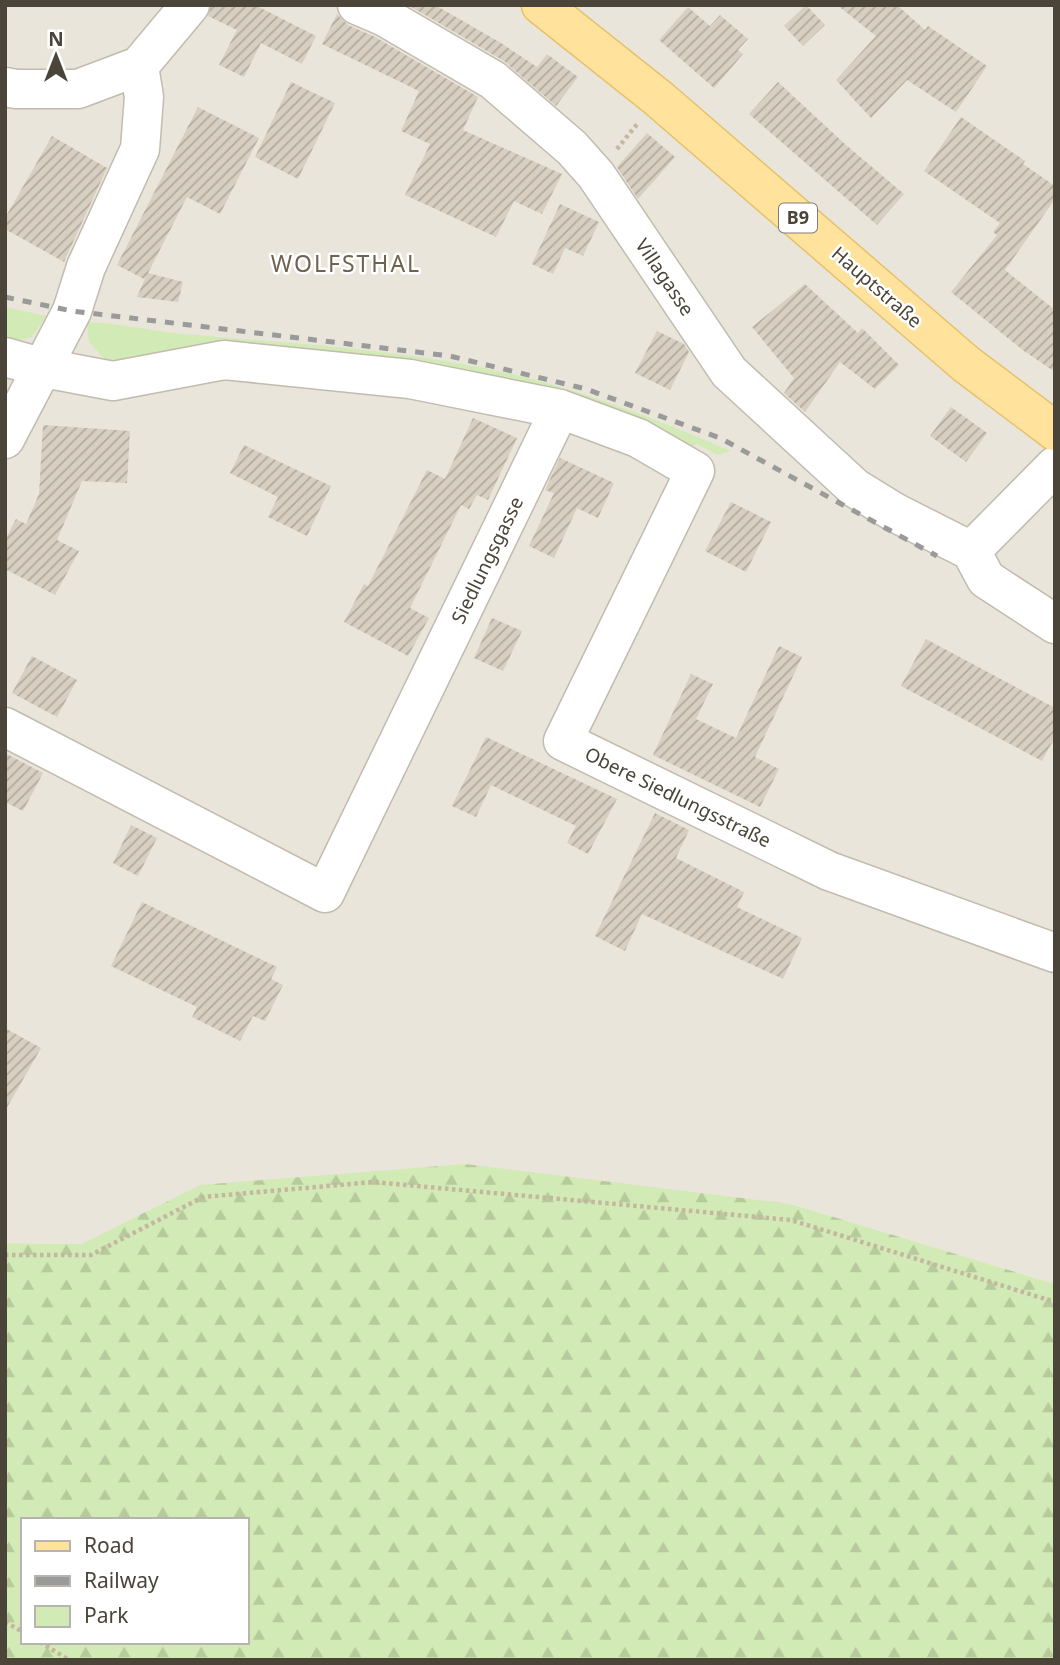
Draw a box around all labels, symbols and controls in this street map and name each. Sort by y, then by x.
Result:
north arrow [21,21,91,91]
text: N [48,26,64,52]
road number: B9 [779,204,817,232]
street label: Villagasse [630,233,700,321]
street label: Hauptstraße [826,241,928,333]
district label: WOLFSTHAL [271,247,421,279]
street label: Siedlungsgasse [445,492,529,628]
street label: Obere Siedlungsstraße [581,741,775,853]
legend [21,1518,248,1644]
text: Road [84,1531,134,1559]
text: Railway [84,1566,159,1594]
text: Park [84,1601,129,1629]

